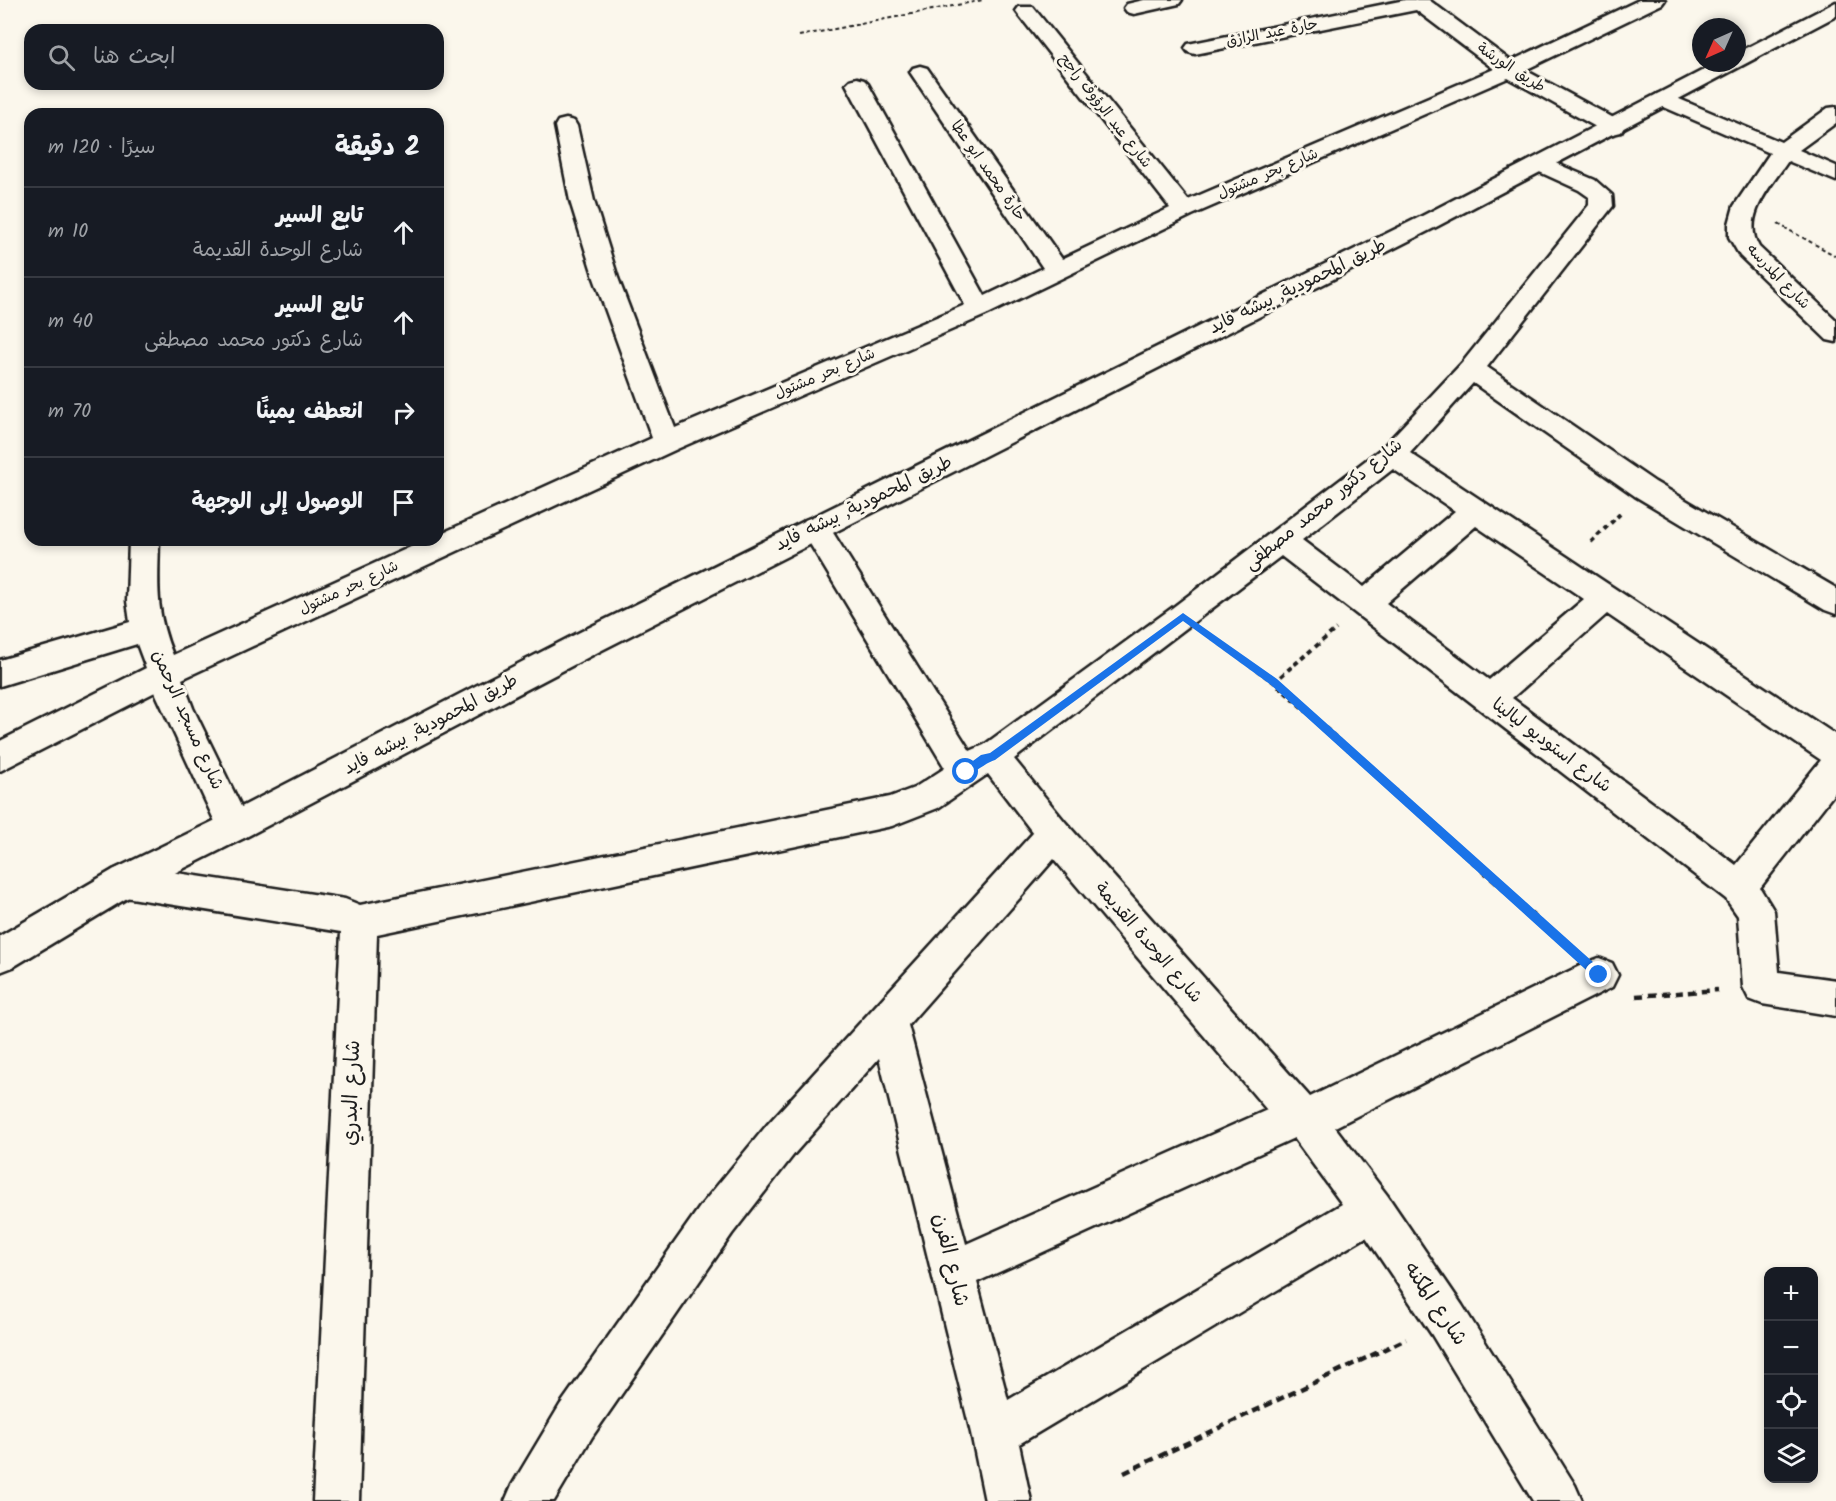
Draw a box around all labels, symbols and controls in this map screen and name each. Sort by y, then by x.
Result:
street label: حارة عبد الرازق [1224,12,1320,54]
north arrow [1692,18,1746,72]
search box [24,24,444,90]
street label: طريق الورشة [1472,37,1550,99]
text: ابحث هنا [93,40,175,75]
icon: search [45,41,78,74]
street label: شارع عبد الرؤوف راجح [1052,48,1158,174]
street label: حارة محمد ابو عطا [944,116,1032,226]
text: 2 دقيقة [335,127,420,169]
text: سيرًا · 120 m [48,132,155,164]
street label: شارع بحر مشتول [1214,142,1322,206]
text: تابع السير [276,199,363,234]
text: 10 m [48,216,88,248]
icon: ahead [387,216,420,249]
street label: طريق المحمودية, بيشه فايد [1204,231,1392,343]
text: شارع الوحدة القديمة [193,235,363,267]
street label: شارع المدرسه [1740,239,1816,315]
text: تابع السير [276,289,363,324]
text: 40 m [48,306,93,338]
icon: ahead [387,306,420,339]
text: شارع دكتور محمد مصطفى [144,325,363,357]
street label: شارع بحر مشتول [771,342,879,406]
text: انعطف يمينًا [256,395,363,430]
text: 70 m [48,396,91,428]
icon: right [387,396,420,429]
street label: شارع دكتور محمد مصطفى [1238,432,1410,578]
street label: طريق المحمودية, بيشه فايد [770,448,958,560]
text: الوصول إلى الوجهة [191,485,363,520]
icon: arrive [387,486,420,519]
street label: شارع بحر مشتول [295,554,403,622]
street label: شارع مسجد الرحمن [143,645,231,795]
street label: طريق المحمودية, بيشه فايد [338,667,524,783]
street label: شارع استوديو ليالينا [1485,691,1617,801]
route start [952,758,978,784]
street label: شارع الوحدة القديمة [1087,876,1209,1010]
route end [1585,961,1611,987]
street label: شارع البدري [334,1040,370,1146]
street label: شارع الفرن [922,1210,978,1310]
street label: شارع المكنه [1395,1255,1475,1353]
map controls [1764,1267,1818,1483]
button: + [1764,1267,1818,1321]
button: − [1764,1321,1818,1375]
button: locate [1764,1375,1818,1429]
button: layers [1764,1429,1818,1483]

